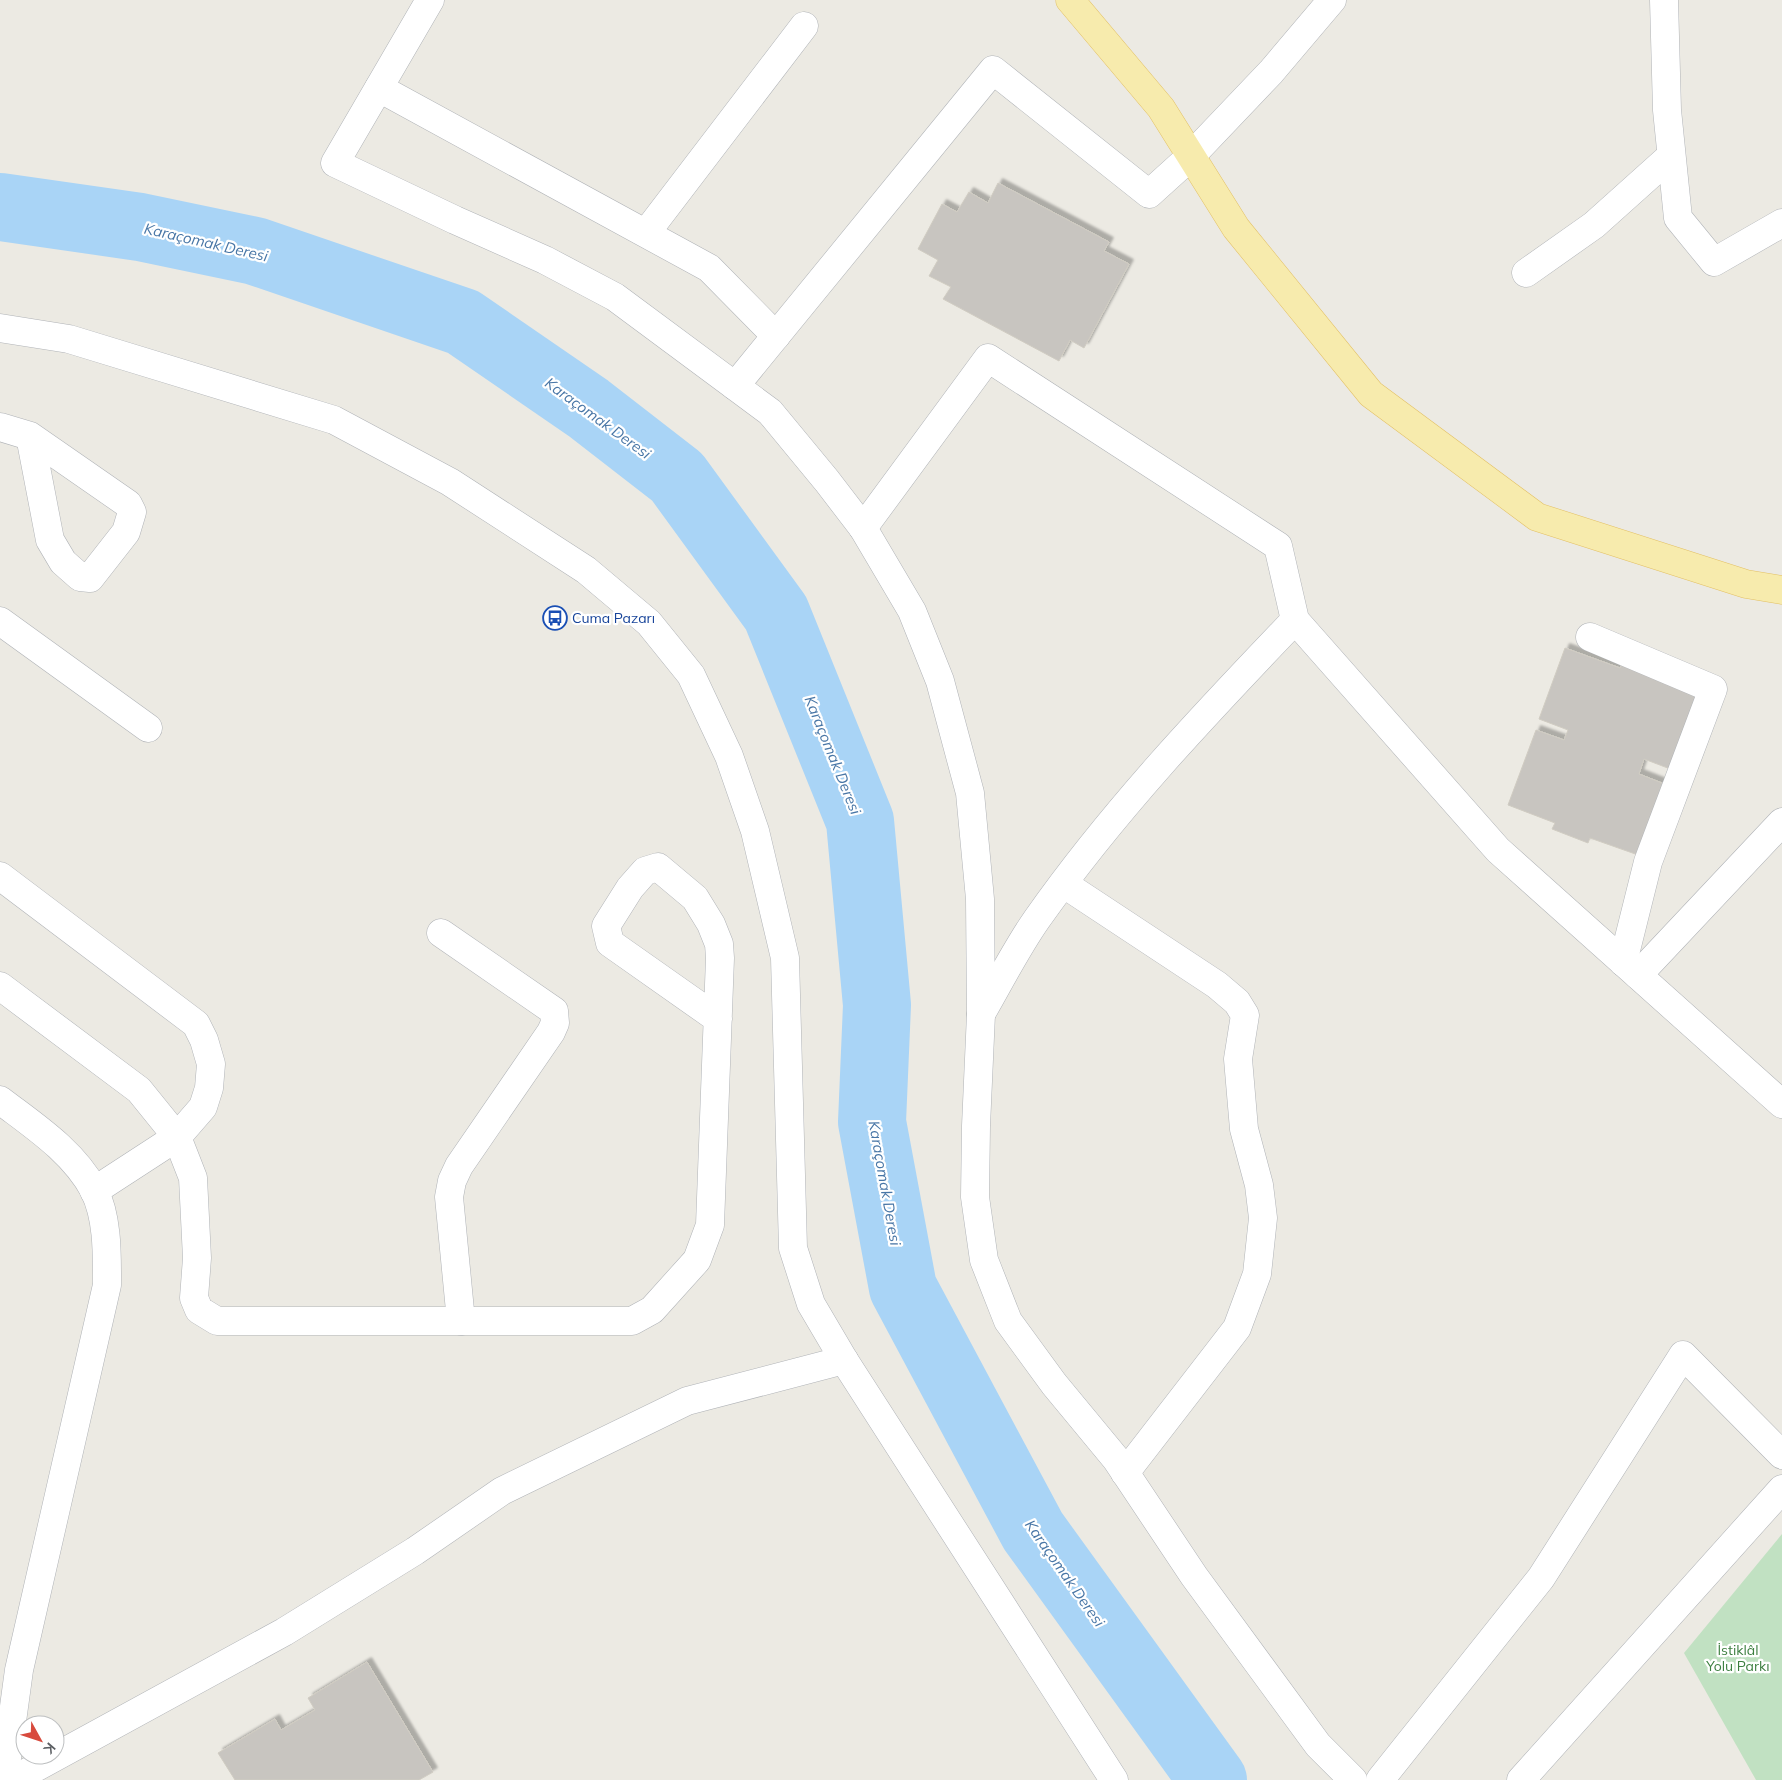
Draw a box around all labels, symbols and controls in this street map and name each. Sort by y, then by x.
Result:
water label: Karaçomak Deresi [142,219,270,266]
water label: Karaçomak Deresi [541,373,655,463]
bus stop icon: Cuma Pazarı [542,605,568,631]
place label: Cuma Pazarı [572,609,655,627]
water label: Karaçomak Deresi [801,693,866,818]
water label: Karaçomak Deresi [865,1119,905,1247]
water label: Karaçomak Deresi [1021,1516,1109,1631]
park label: İstiklâl Yolu Parkı [1705,1641,1770,1675]
north arrow [15,1715,65,1765]
text: K [40,1739,60,1758]

